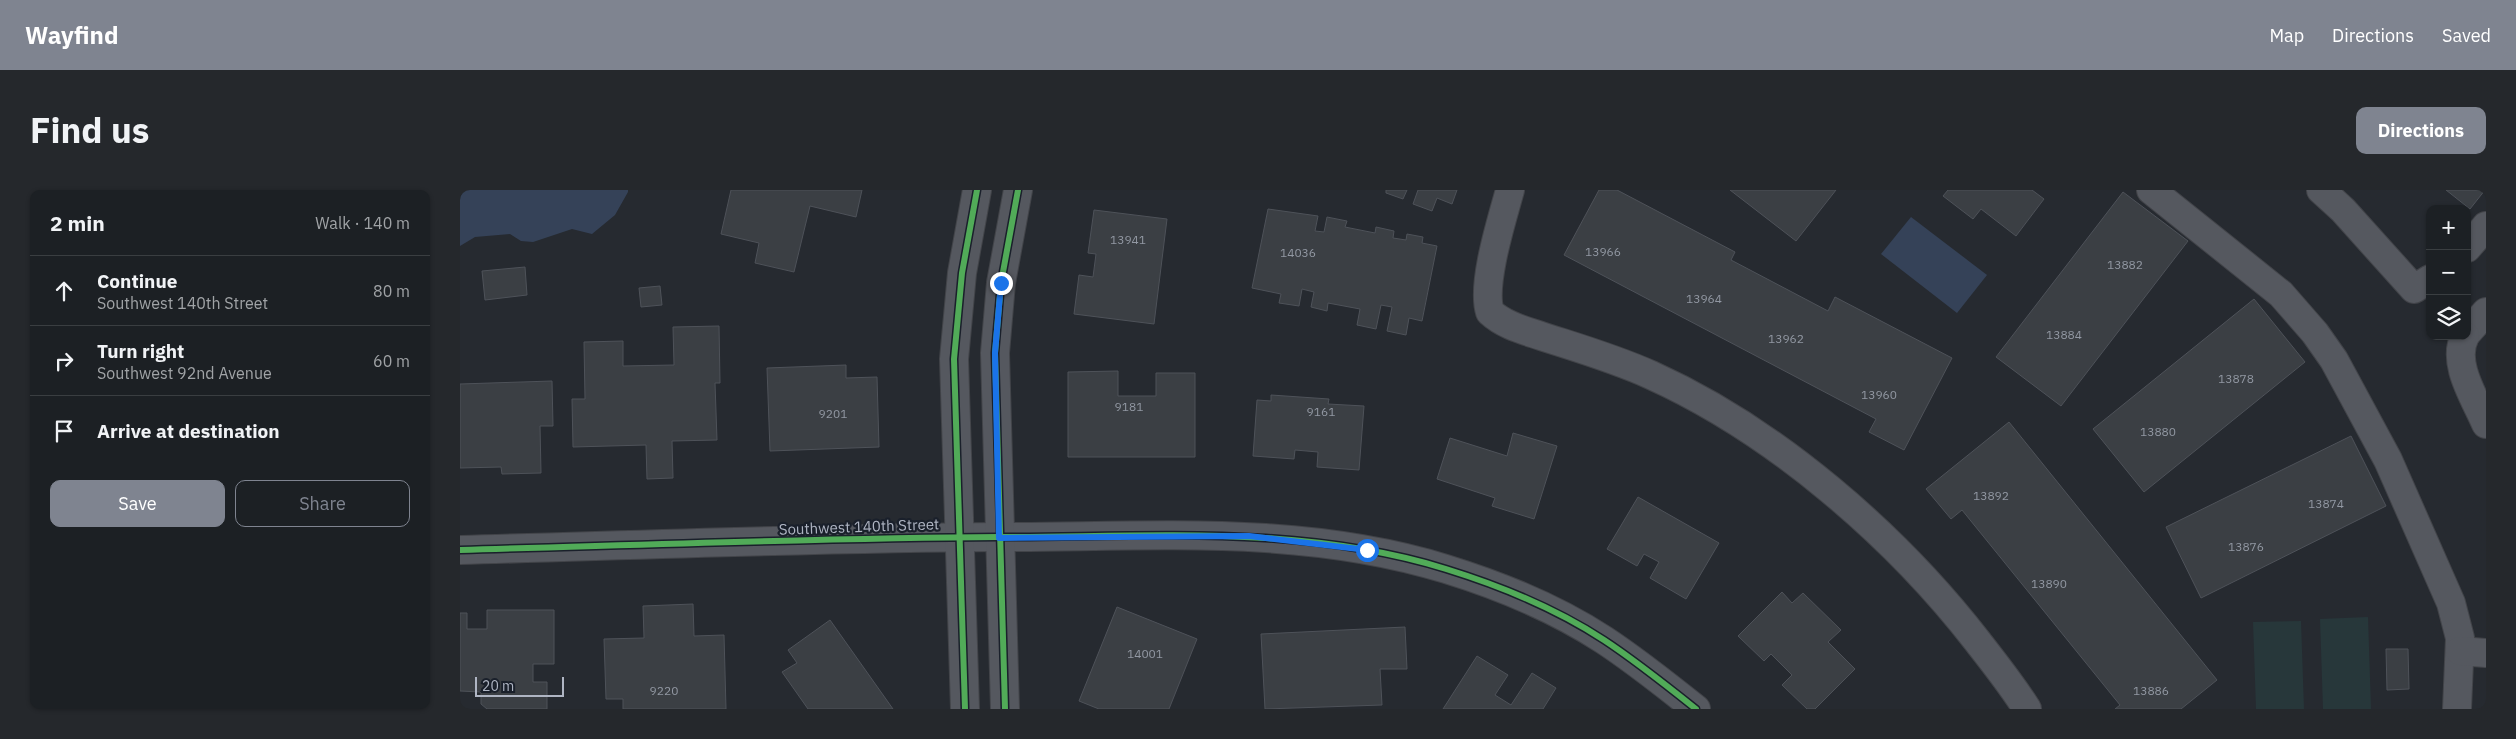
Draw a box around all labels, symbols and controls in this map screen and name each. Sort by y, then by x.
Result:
text: Wayfind [25,19,118,51]
text: Map [2269,24,2304,47]
text: Directions [2332,24,2414,47]
text: Saved [2442,24,2491,47]
text: Find us [30,107,149,153]
button: Directions [2356,107,2486,154]
map controls [2426,205,2471,340]
button: + [2426,205,2471,250]
text: 2 min [50,209,105,237]
text: Walk · 140 m [315,213,410,233]
house number: 13941 [1110,232,1146,247]
house number: 13966 [1585,244,1621,259]
house number: 14036 [1280,245,1316,260]
button: − [2426,250,2471,295]
house number: 13882 [2107,257,2143,272]
text: Continue [97,269,177,293]
route end [990,272,1013,295]
icon: ahead [50,277,78,305]
text: 80 m [373,281,410,301]
house number: 13964 [1686,291,1722,306]
text: Southwest 140th Street [97,293,268,313]
button: layers [2426,295,2471,340]
house number: 13884 [2046,327,2082,342]
house number: 13962 [1768,331,1804,346]
text: Turn right [97,339,184,363]
icon: right [50,347,78,375]
text: 60 m [373,351,410,371]
text: Southwest 92nd Avenue [97,363,272,383]
house number: 13878 [2218,371,2254,386]
house number: 13960 [1861,387,1897,402]
house number: 9181 [1115,399,1143,414]
house number: 9161 [1307,404,1335,419]
house number: 9201 [819,406,847,421]
icon: arrive [50,417,78,445]
text: Arrive at destination [97,419,280,443]
house number: 13880 [2140,424,2176,439]
button: Save [50,480,225,527]
button: Share [235,480,410,527]
house number: 13892 [1973,488,2009,503]
house number: 13874 [2308,496,2344,511]
street label: Southwest 140th Street [778,514,940,539]
route start [1356,539,1379,562]
house number: 13876 [2228,539,2264,554]
house number: 13890 [2031,576,2067,591]
house number: 14001 [1127,646,1163,661]
scale bar [475,674,564,697]
text: 20 m [482,677,514,695]
house number: 9220 [650,683,678,698]
house number: 13886 [2133,683,2169,698]

